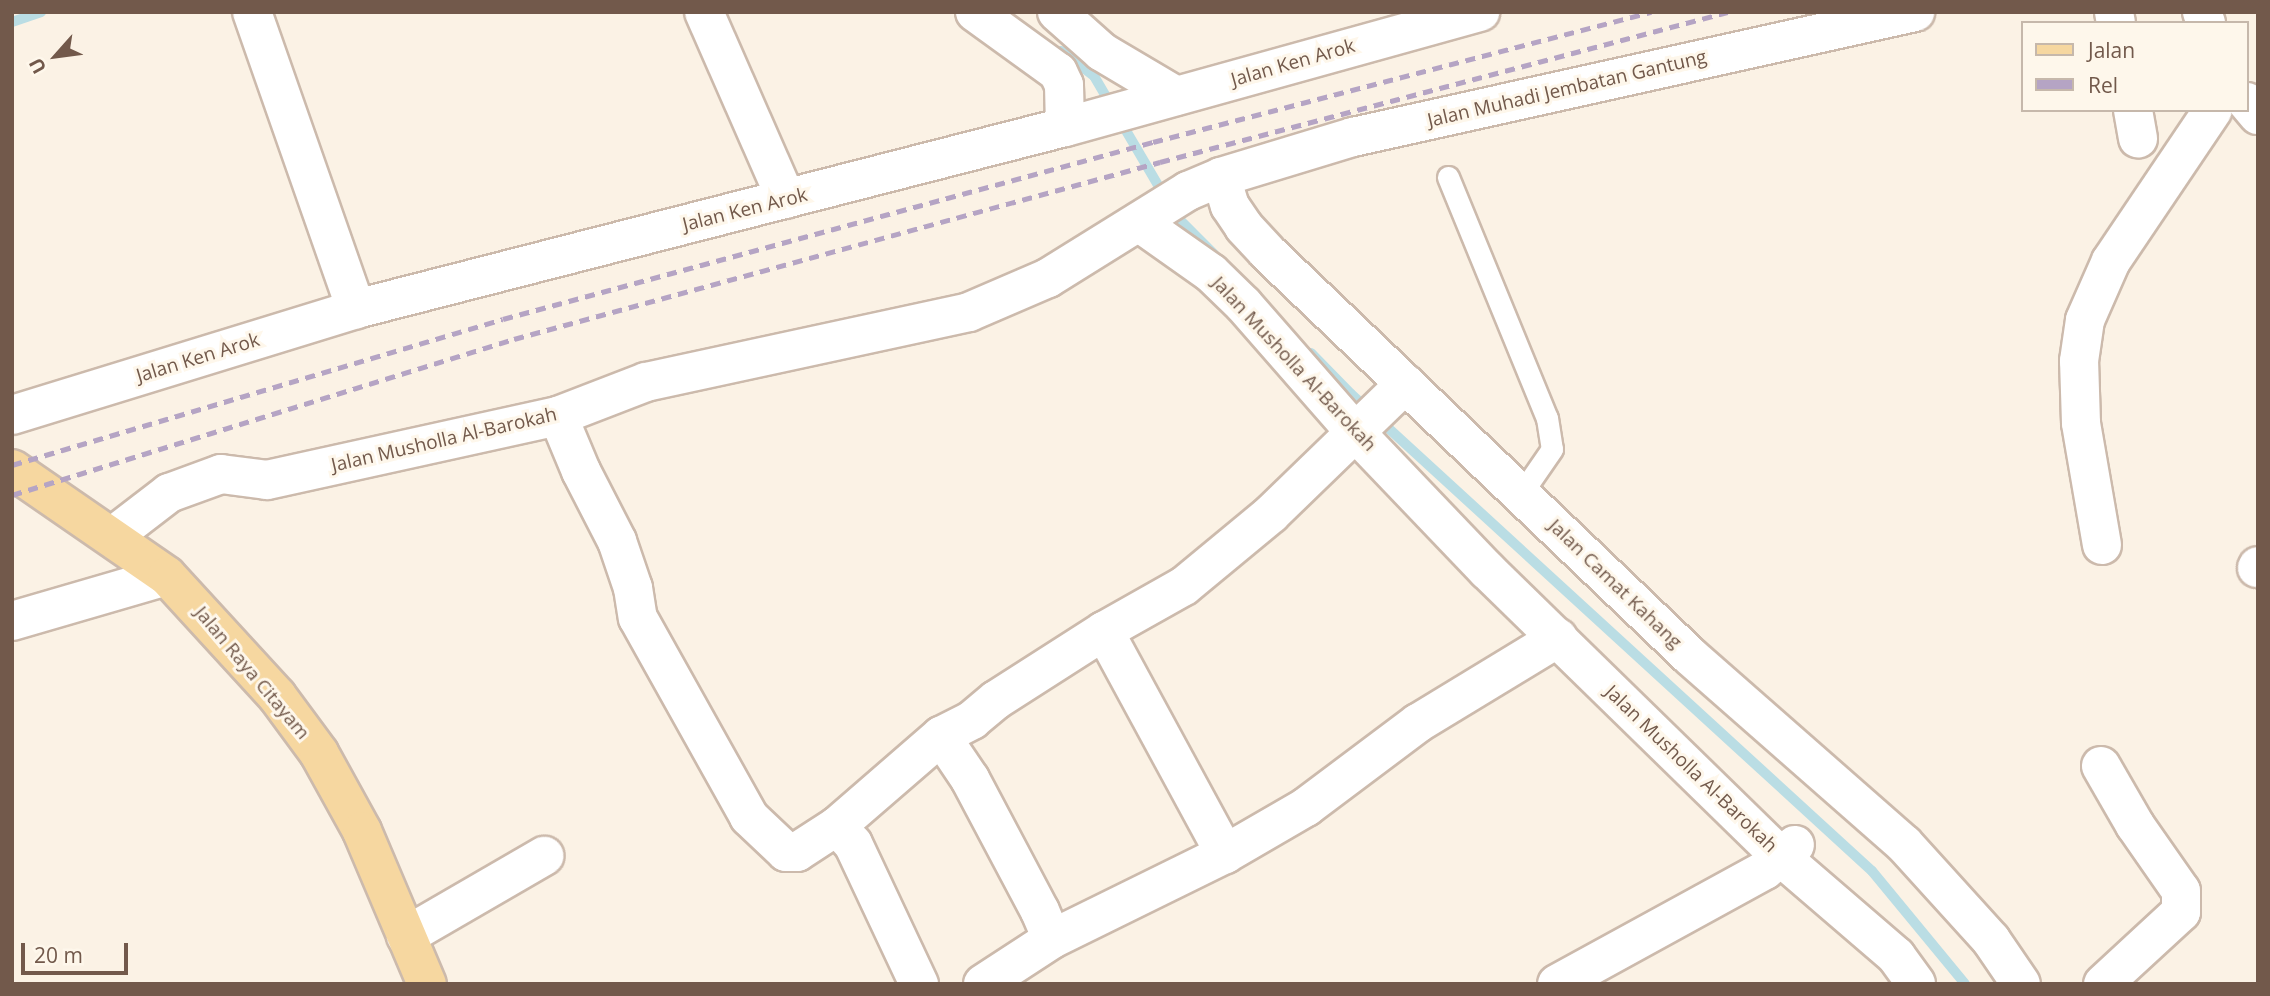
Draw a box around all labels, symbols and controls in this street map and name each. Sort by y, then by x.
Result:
north arrow [21,21,91,91]
legend [2022,21,2249,112]
street label: Jalan Ken Arok [1228,34,1358,92]
text: Jalan [2088,36,2135,64]
street label: Jalan Muhadi Jembatan Gantung [1425,46,1709,132]
text: U [23,53,52,78]
text: Rel [2088,71,2118,99]
street label: Jalan Ken Arok [680,183,810,237]
street label: Jalan Musholla Al-Barokah [1207,272,1381,456]
street label: Jalan Ken Arok [134,328,262,388]
street label: Jalan Musholla Al-Barokah [329,403,559,477]
street label: Jalan Camat Kahang [1544,515,1686,653]
street label: Jalan Raya Citayam [190,602,314,744]
street label: Jalan Musholla Al-Barokah [1600,681,1782,857]
scale bar [24,930,131,974]
text: 20 m [34,941,83,969]

